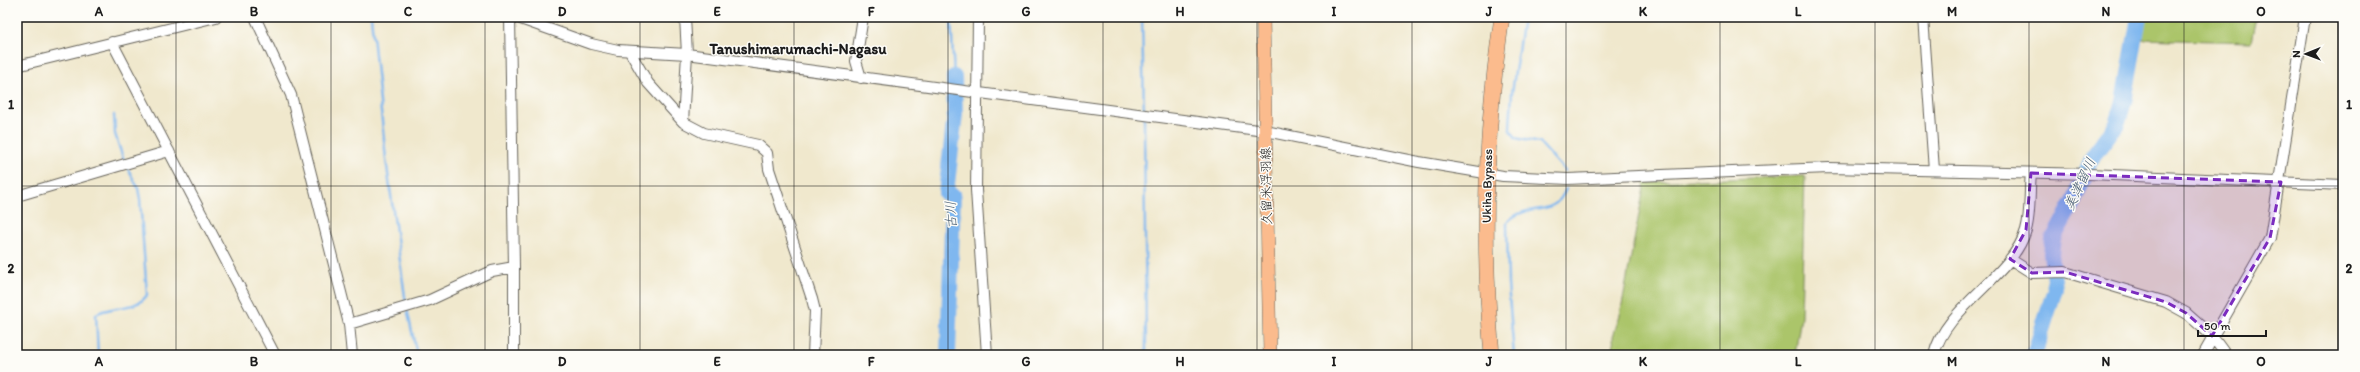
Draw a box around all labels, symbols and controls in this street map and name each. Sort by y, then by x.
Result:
text: A [94,4,104,19]
text: B [250,4,259,19]
text: C [404,4,413,19]
text: D [558,4,567,19]
text: E [713,4,721,19]
text: F [868,4,875,19]
text: G [1022,4,1031,19]
text: H [1176,4,1185,19]
text: I [1332,4,1337,19]
text: J [1485,4,1493,19]
text: K [1639,4,1648,19]
text: L [1795,4,1802,19]
text: M [1947,4,1957,19]
text: N [2102,4,2111,19]
text: O [2256,4,2266,19]
north arrow [2286,34,2326,74]
district label: Tanushimarumachi-Nagasu [708,40,887,59]
text: N [2290,50,2303,58]
text: 1 [8,97,14,112]
text: 1 [2346,97,2352,112]
street label: 久留米浮羽線 [1258,146,1274,225]
street label: Ukiha Bypass [1479,149,1495,223]
water label: 美津留川 [2060,155,2100,213]
water label: 古川 [942,201,960,229]
text: 2 [8,261,15,276]
text: 2 [2346,261,2353,276]
scale bar [2198,312,2266,338]
text: 50 m [2204,319,2230,333]
text: A [94,354,104,369]
text: B [250,354,259,369]
text: C [404,354,413,369]
text: D [558,354,567,369]
text: E [713,354,721,369]
text: F [868,354,875,369]
text: G [1022,354,1031,369]
text: H [1176,354,1185,369]
text: I [1332,354,1337,369]
text: J [1485,354,1493,369]
text: K [1639,354,1648,369]
text: L [1795,354,1802,369]
text: M [1947,354,1957,369]
text: N [2102,354,2111,369]
text: O [2256,354,2266,369]

